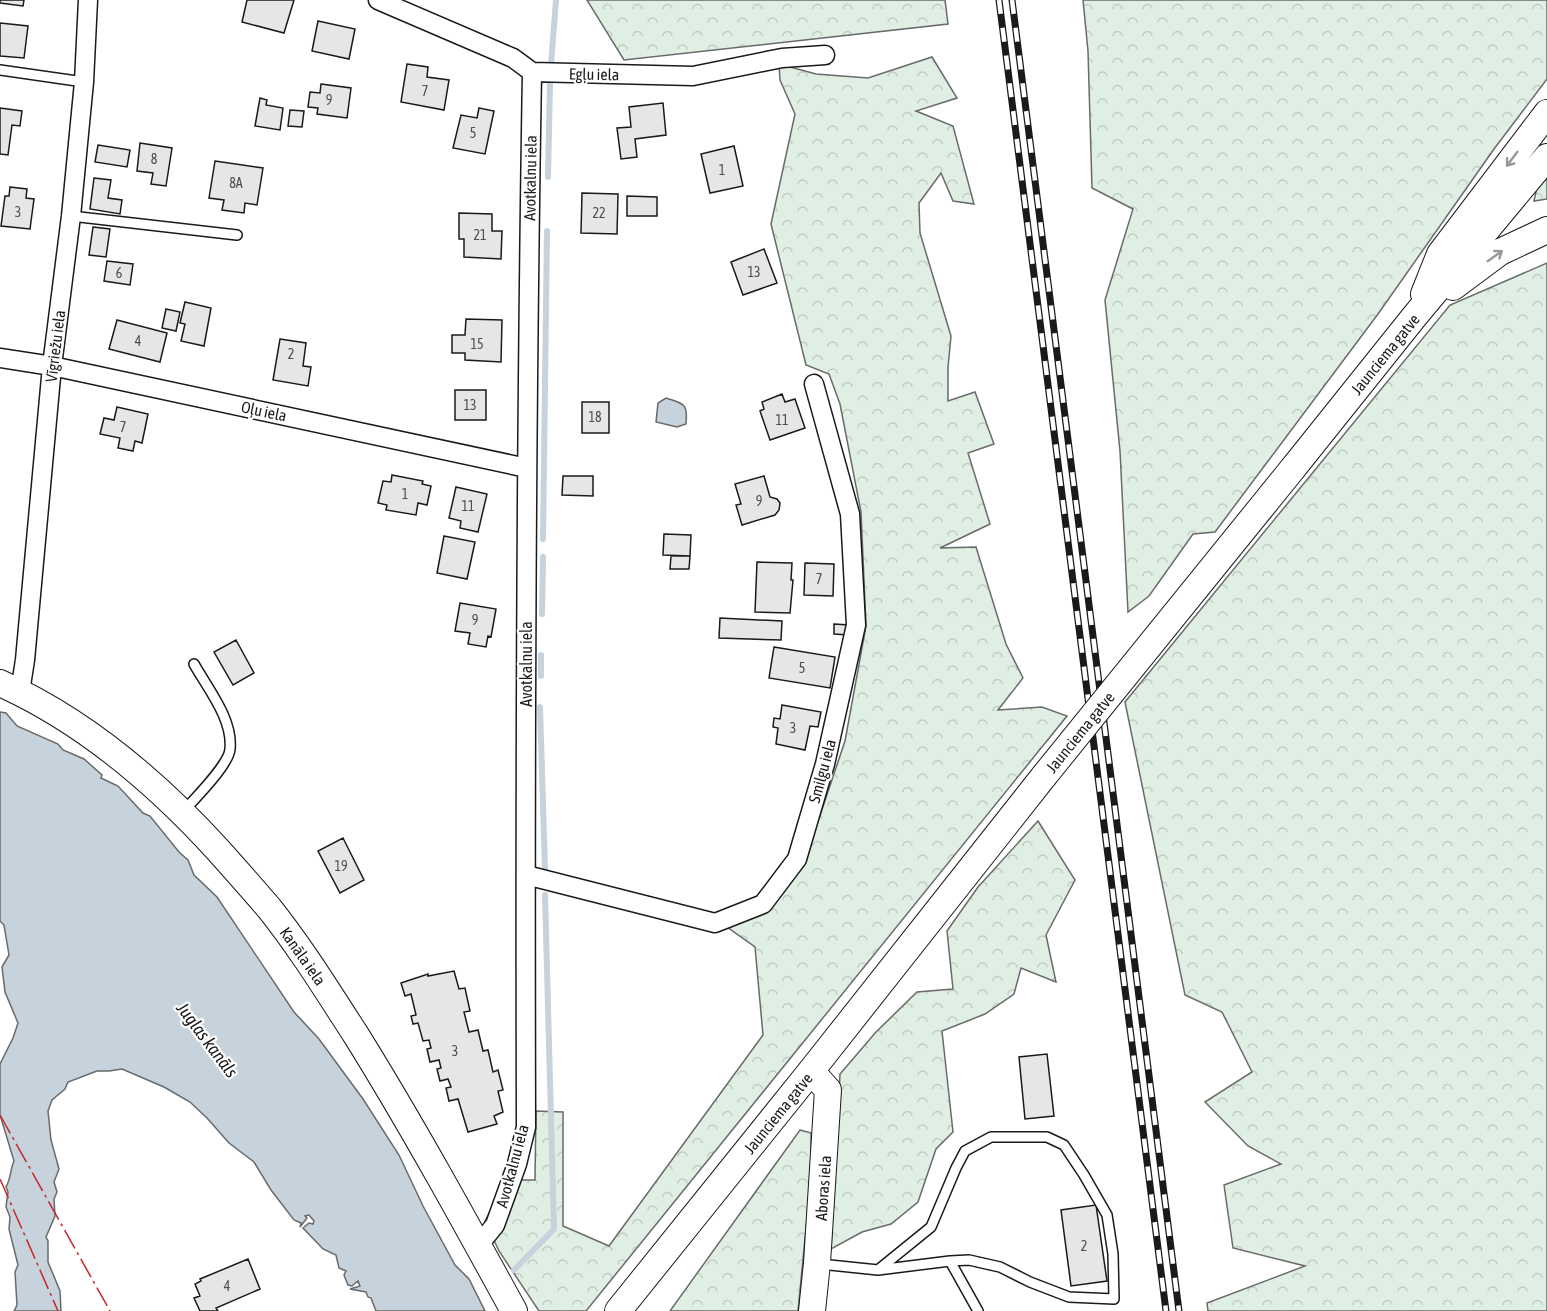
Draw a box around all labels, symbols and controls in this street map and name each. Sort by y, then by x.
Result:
street label: Egļu iela [569,65,619,84]
house number: 7 [422,83,428,99]
house number: 9 [326,92,332,108]
house number: 5 [470,125,476,141]
street label: Avotkalnu iela [520,135,540,221]
house number: 8 [151,151,158,167]
one-way arrow [1505,151,1518,167]
house number: 1 [719,162,725,178]
house number: 8A [229,175,243,191]
house number: 3 [15,204,21,220]
house number: 22 [592,205,606,221]
house number: 21 [473,227,487,243]
one-way arrow [1486,250,1502,262]
house number: 13 [747,264,761,280]
house number: 6 [116,265,123,281]
street label: Vīgriežu iela [42,309,69,383]
street label: Jaunciema gatve [1347,310,1424,399]
house number: 4 [135,333,142,349]
house number: 15 [470,336,484,352]
house number: 2 [288,346,294,362]
street label: Oļu iela [239,397,288,426]
house number: 13 [463,397,477,413]
house number: 18 [588,409,602,425]
house number: 11 [775,412,789,428]
house number: 7 [120,419,126,435]
house number: 1 [402,486,408,502]
house number: 9 [756,493,762,509]
house number: 11 [461,498,475,514]
house number: 7 [816,571,822,587]
house number: 9 [472,612,478,628]
street label: Avotkalnu iela [517,621,535,707]
house number: 5 [799,660,805,676]
street label: Jaunciema gatve [1042,688,1119,777]
house number: 3 [790,720,796,736]
street label: Smilgu iela [805,737,840,805]
house number: 19 [334,858,348,874]
street label: Kanāla iela [277,924,329,988]
water label: Juglas kanāls [172,997,242,1081]
house number: 3 [452,1043,458,1059]
street label: Jaunciema gatve [740,1069,817,1158]
street label: Avotkalnu iela [492,1122,532,1210]
street label: Aboras iela [812,1155,834,1221]
house number: 2 [1081,1238,1087,1254]
house number: 4 [224,1278,231,1294]

